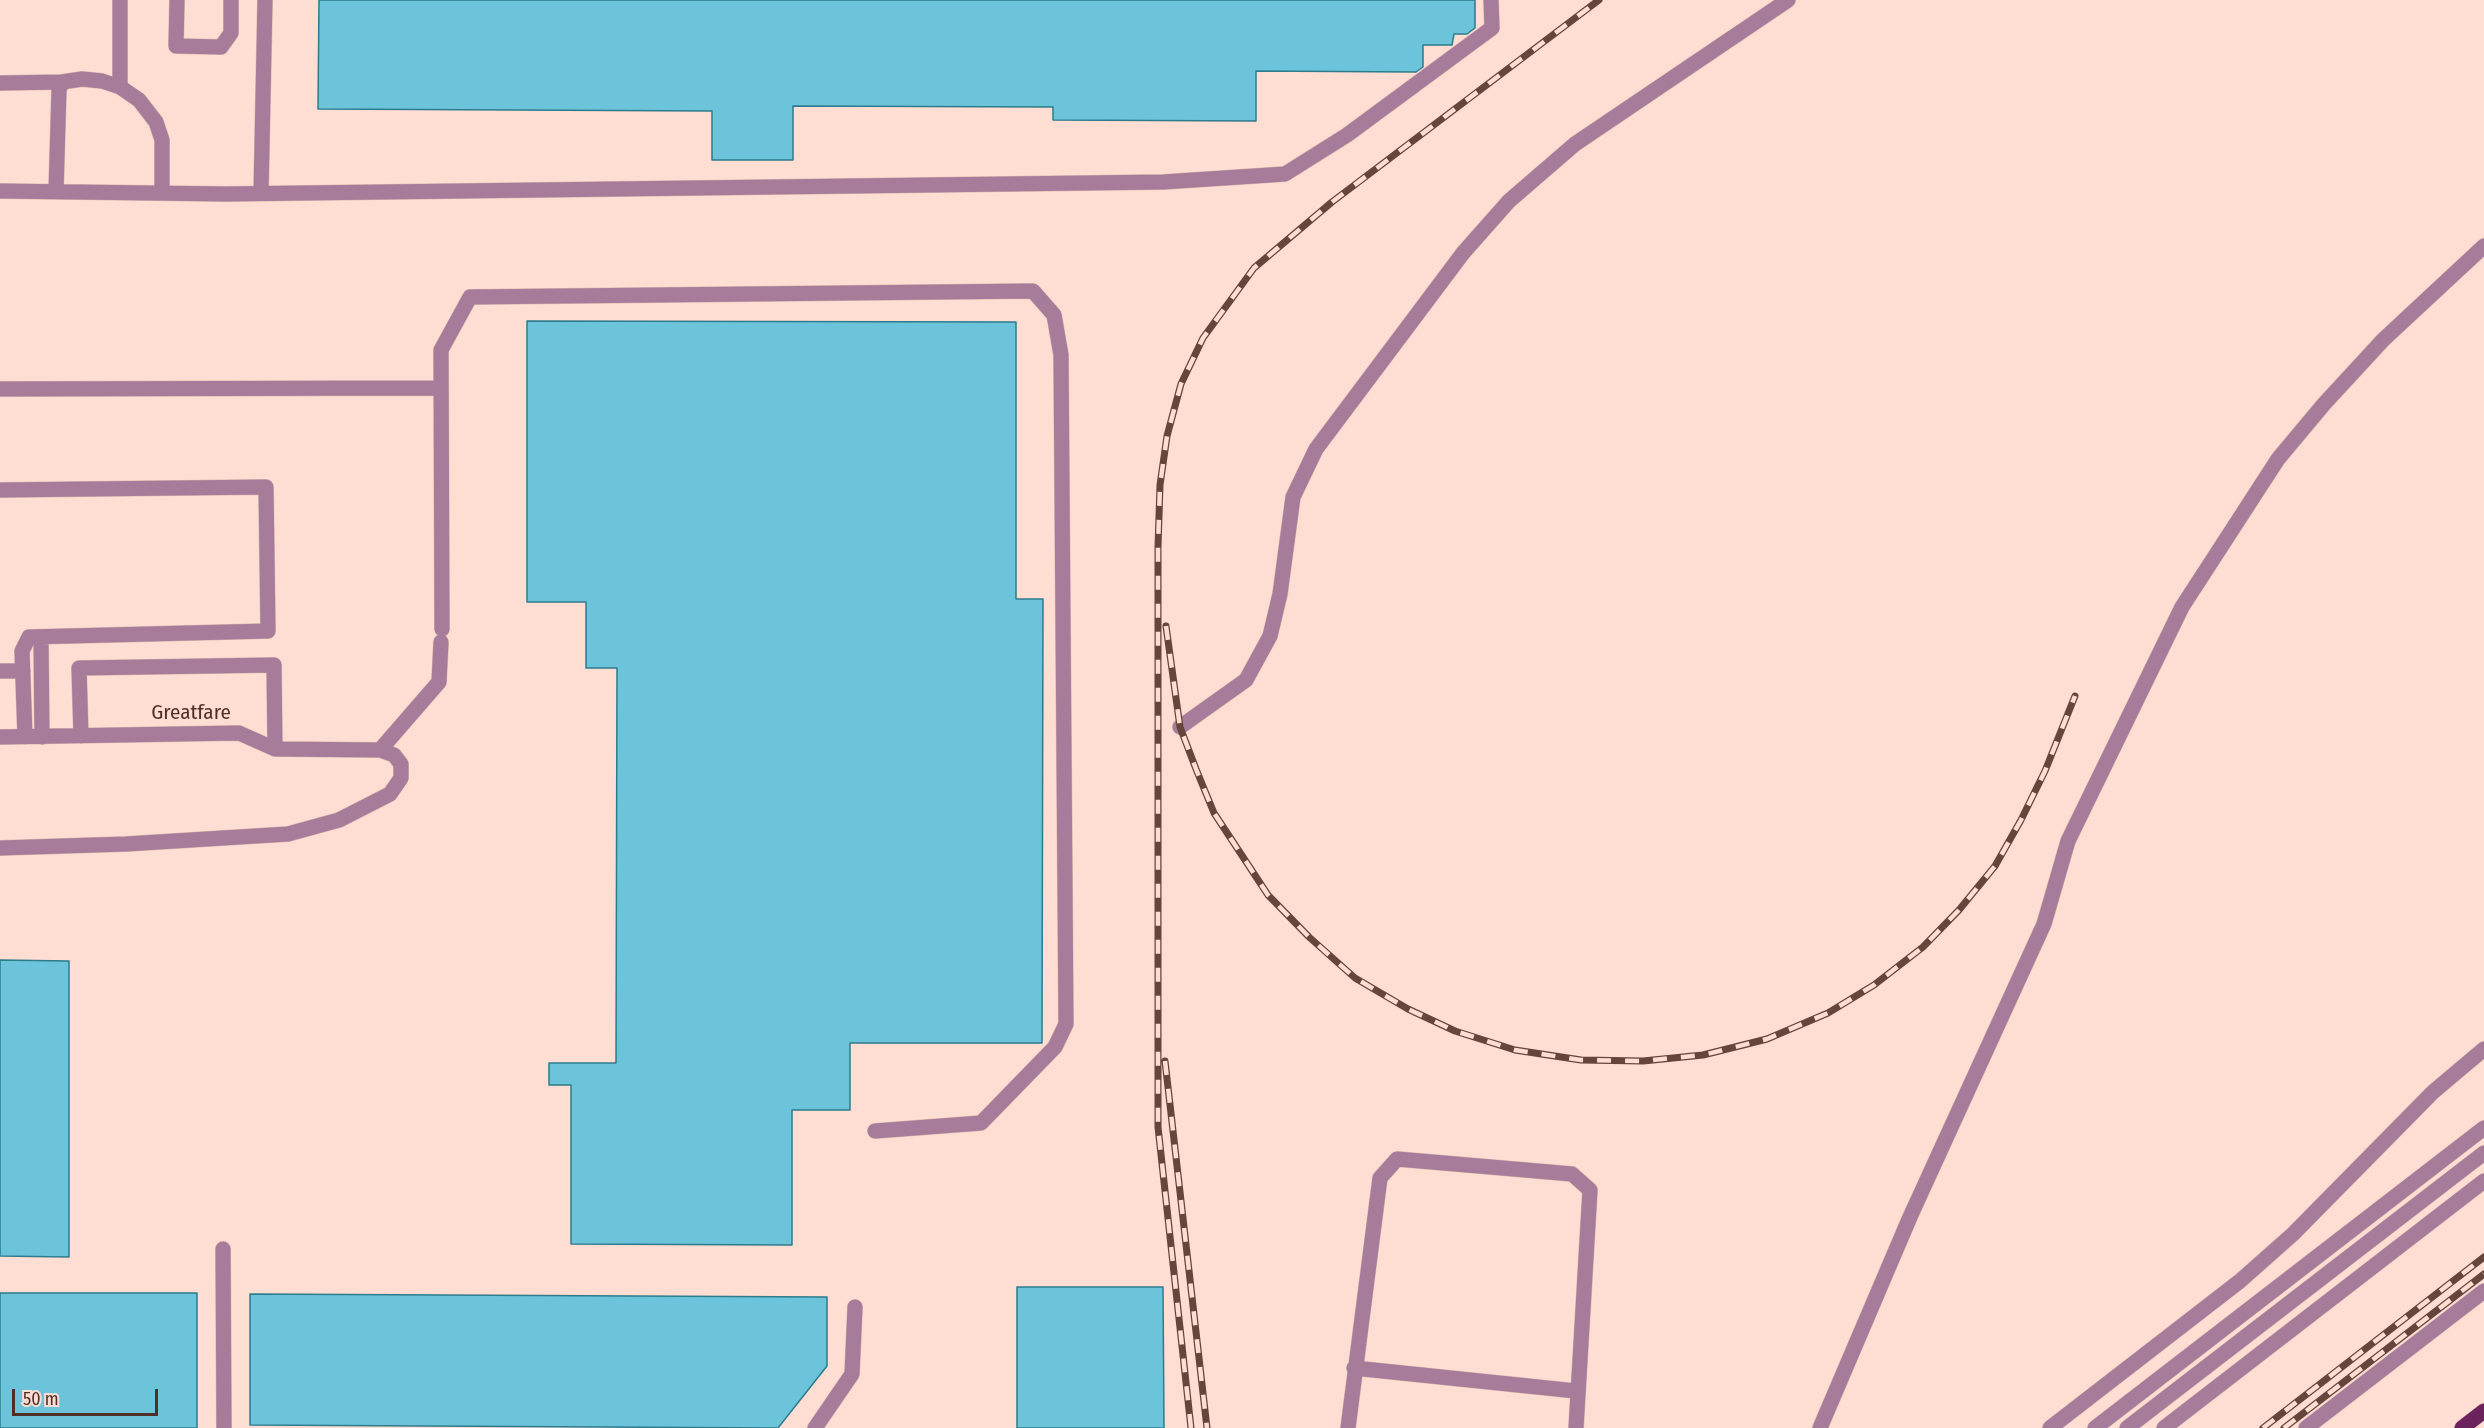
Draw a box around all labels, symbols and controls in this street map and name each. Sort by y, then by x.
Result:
street label: Greatfare [151,700,231,726]
scale bar [15,1377,160,1415]
text: 50 m [23,1388,59,1410]

